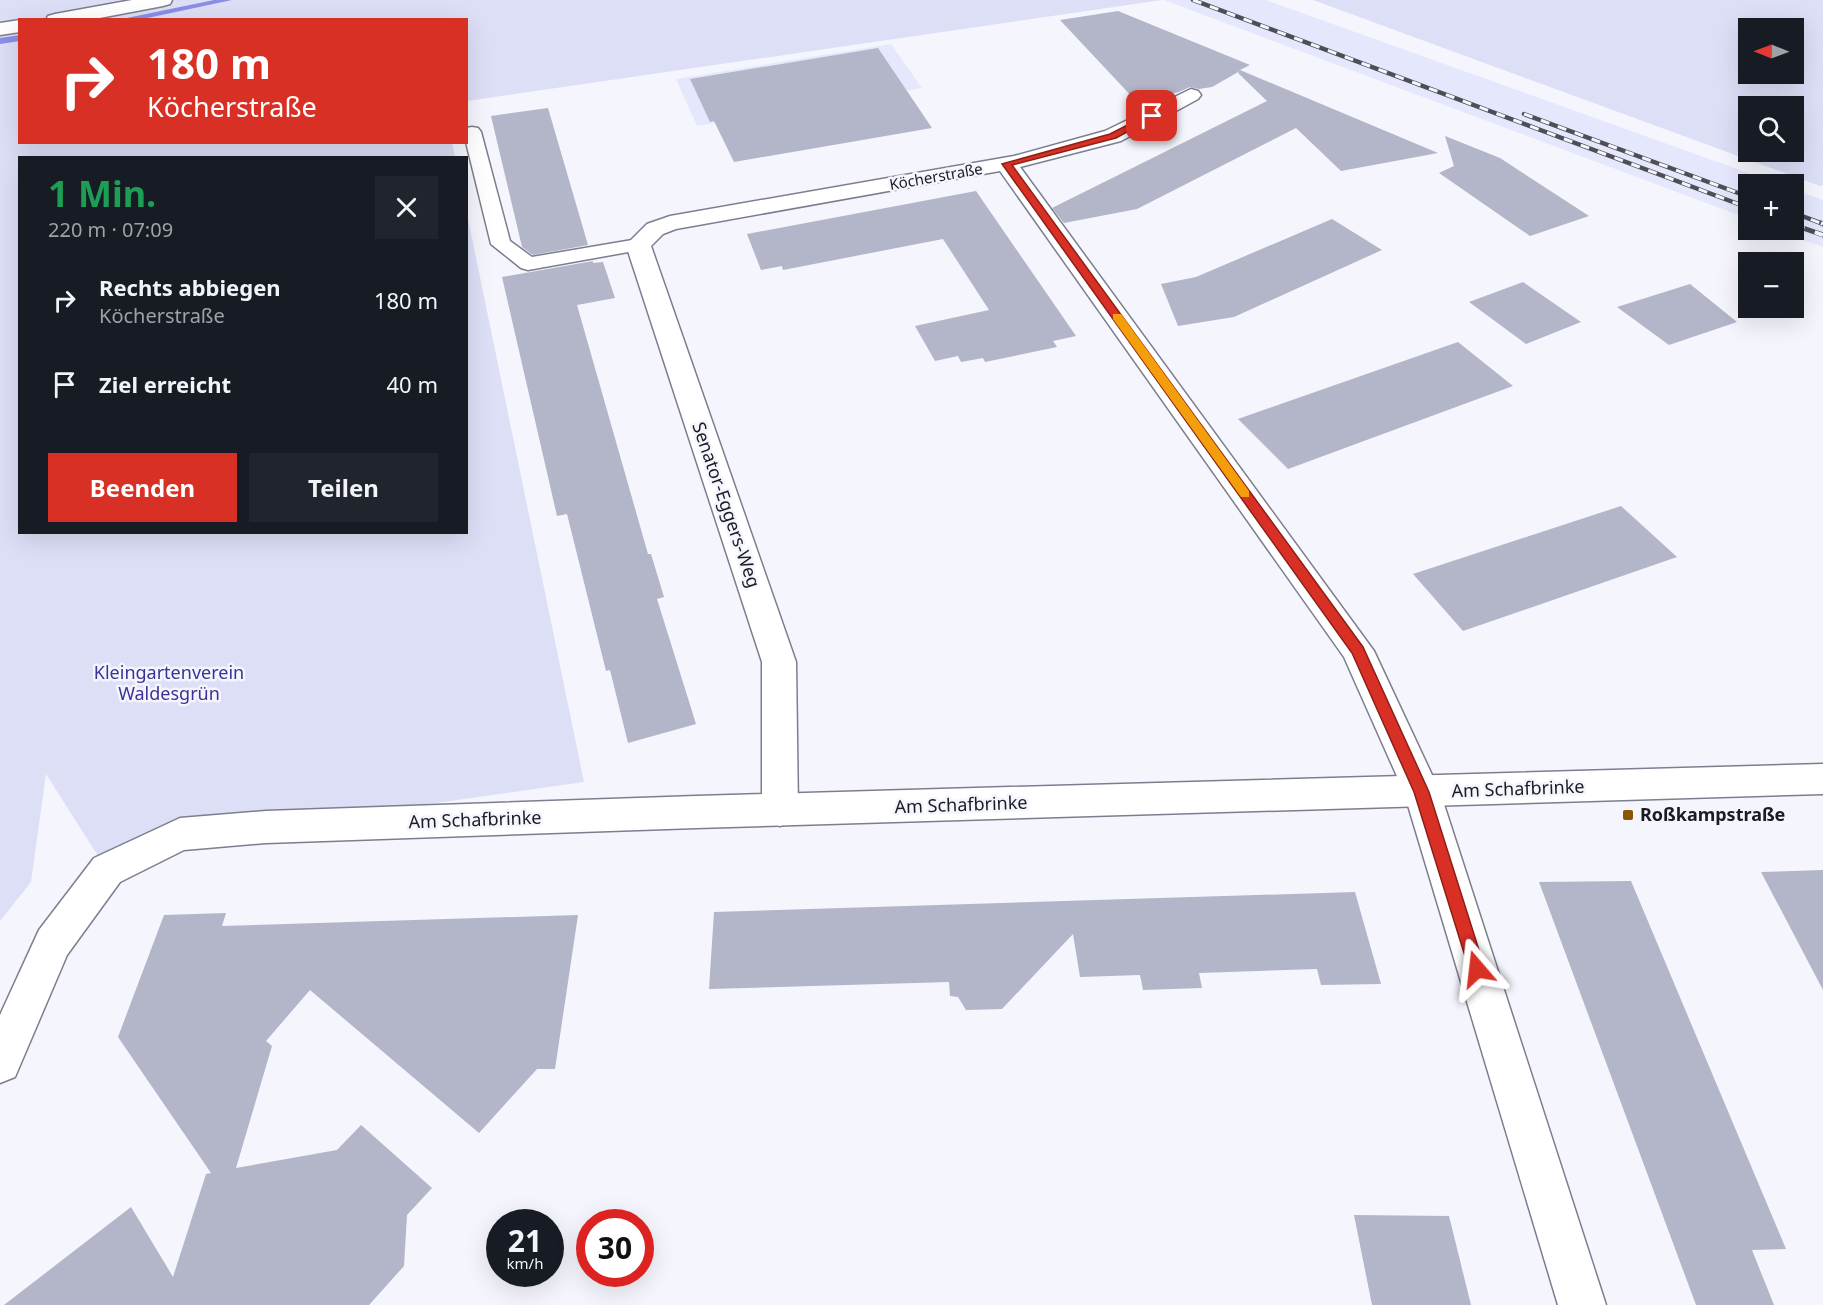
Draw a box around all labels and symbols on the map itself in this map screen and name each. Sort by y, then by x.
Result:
north arrow [1738,18,1804,84]
pin [1126,90,1177,141]
street label: Köcherstraße [888,158,984,194]
street label: Senator-Eggers-Weg [687,419,767,591]
park label: Kleingartenverein Waldesgrün [94,660,244,705]
street label: Am Schafbrinke [1451,774,1585,802]
street label: Am Schafbrinke [894,790,1028,818]
place label: Roßkampstraße [1640,802,1785,826]
street label: Am Schafbrinke [408,805,542,833]
marker: Roßkampstraße [1621,808,1635,822]
position arrow [1445,937,1509,1001]
speed limit sign: 30 [576,1209,654,1287]

